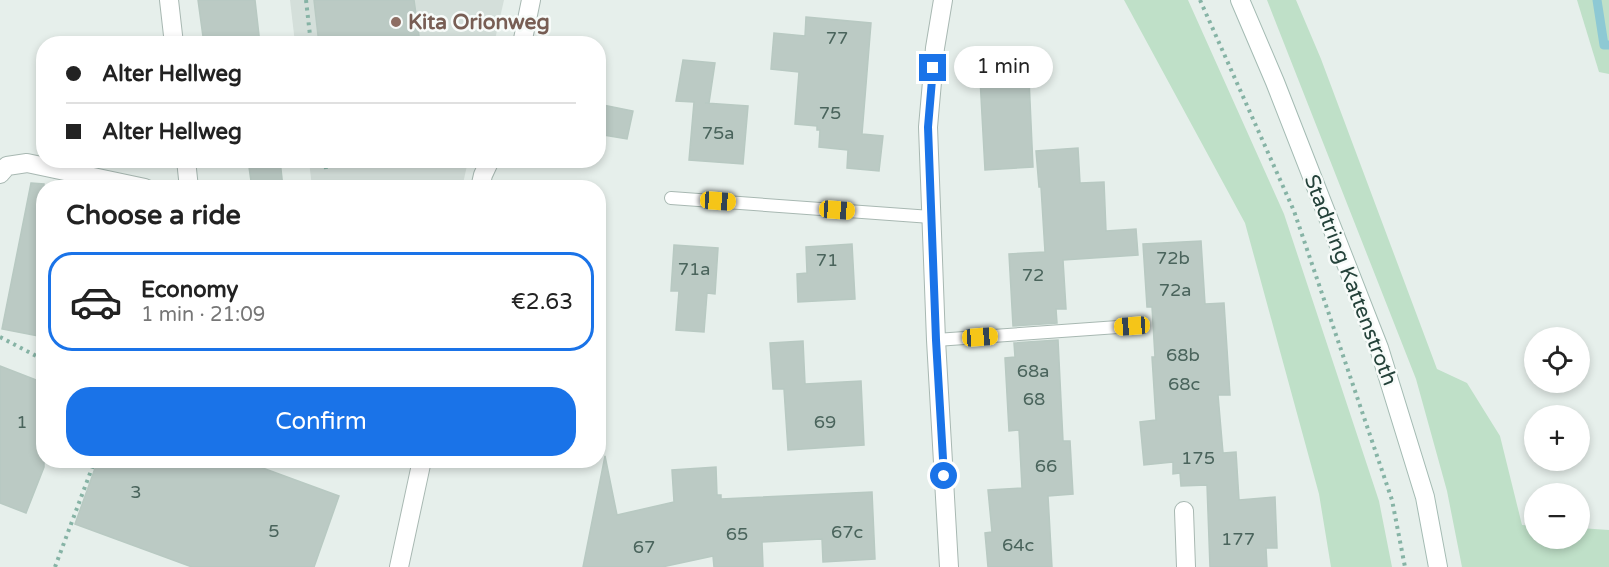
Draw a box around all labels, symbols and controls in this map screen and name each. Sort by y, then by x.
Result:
place label: Kita Orionweg [408,10,550,35]
marker: Kita Orionweg [389,15,403,29]
house number: 77 [826,27,848,49]
callout: 1 min [954,47,1053,89]
route end [919,54,946,81]
text: 1 min [977,55,1030,79]
text: Alter Hellweg [102,61,242,87]
house number: 75 [819,102,841,124]
text: Alter Hellweg [102,119,242,145]
house number: 75a [702,122,734,144]
street label: Stadtring Kattenstroth [1299,171,1402,389]
car [699,191,737,211]
text: Choose a ride [66,199,241,232]
car [818,200,856,220]
house number: 72b [1156,247,1190,269]
house number: 71 [816,249,838,271]
house number: 71a [678,258,710,280]
house number: 72 [1022,264,1044,286]
icon: car [69,275,123,329]
text: Economy [141,277,238,303]
house number: 72a [1159,279,1191,301]
text: €2.63 [511,289,573,315]
text: 1 min · 21:09 [141,303,265,327]
car [1113,316,1151,336]
car [961,327,999,347]
map controls [1524,327,1590,549]
button: locate [1524,327,1590,393]
house number: 68b [1166,344,1200,366]
house number: 68a [1017,360,1049,382]
house number: 68c [1168,373,1200,395]
button: Confirm [66,387,576,456]
house number: 68 [1023,388,1045,410]
button: + [1524,405,1590,471]
house number: 1 [16,411,28,433]
house number: 69 [814,411,836,433]
house number: 175 [1181,447,1215,469]
house number: 66 [1035,455,1057,477]
route start [930,462,957,489]
house number: 3 [130,481,142,503]
button: − [1524,483,1590,549]
house number: 5 [268,520,280,542]
house number: 67c [831,521,863,543]
house number: 65 [726,523,748,545]
house number: 177 [1221,528,1255,550]
house number: 64c [1002,534,1034,556]
house number: 67 [633,536,655,558]

